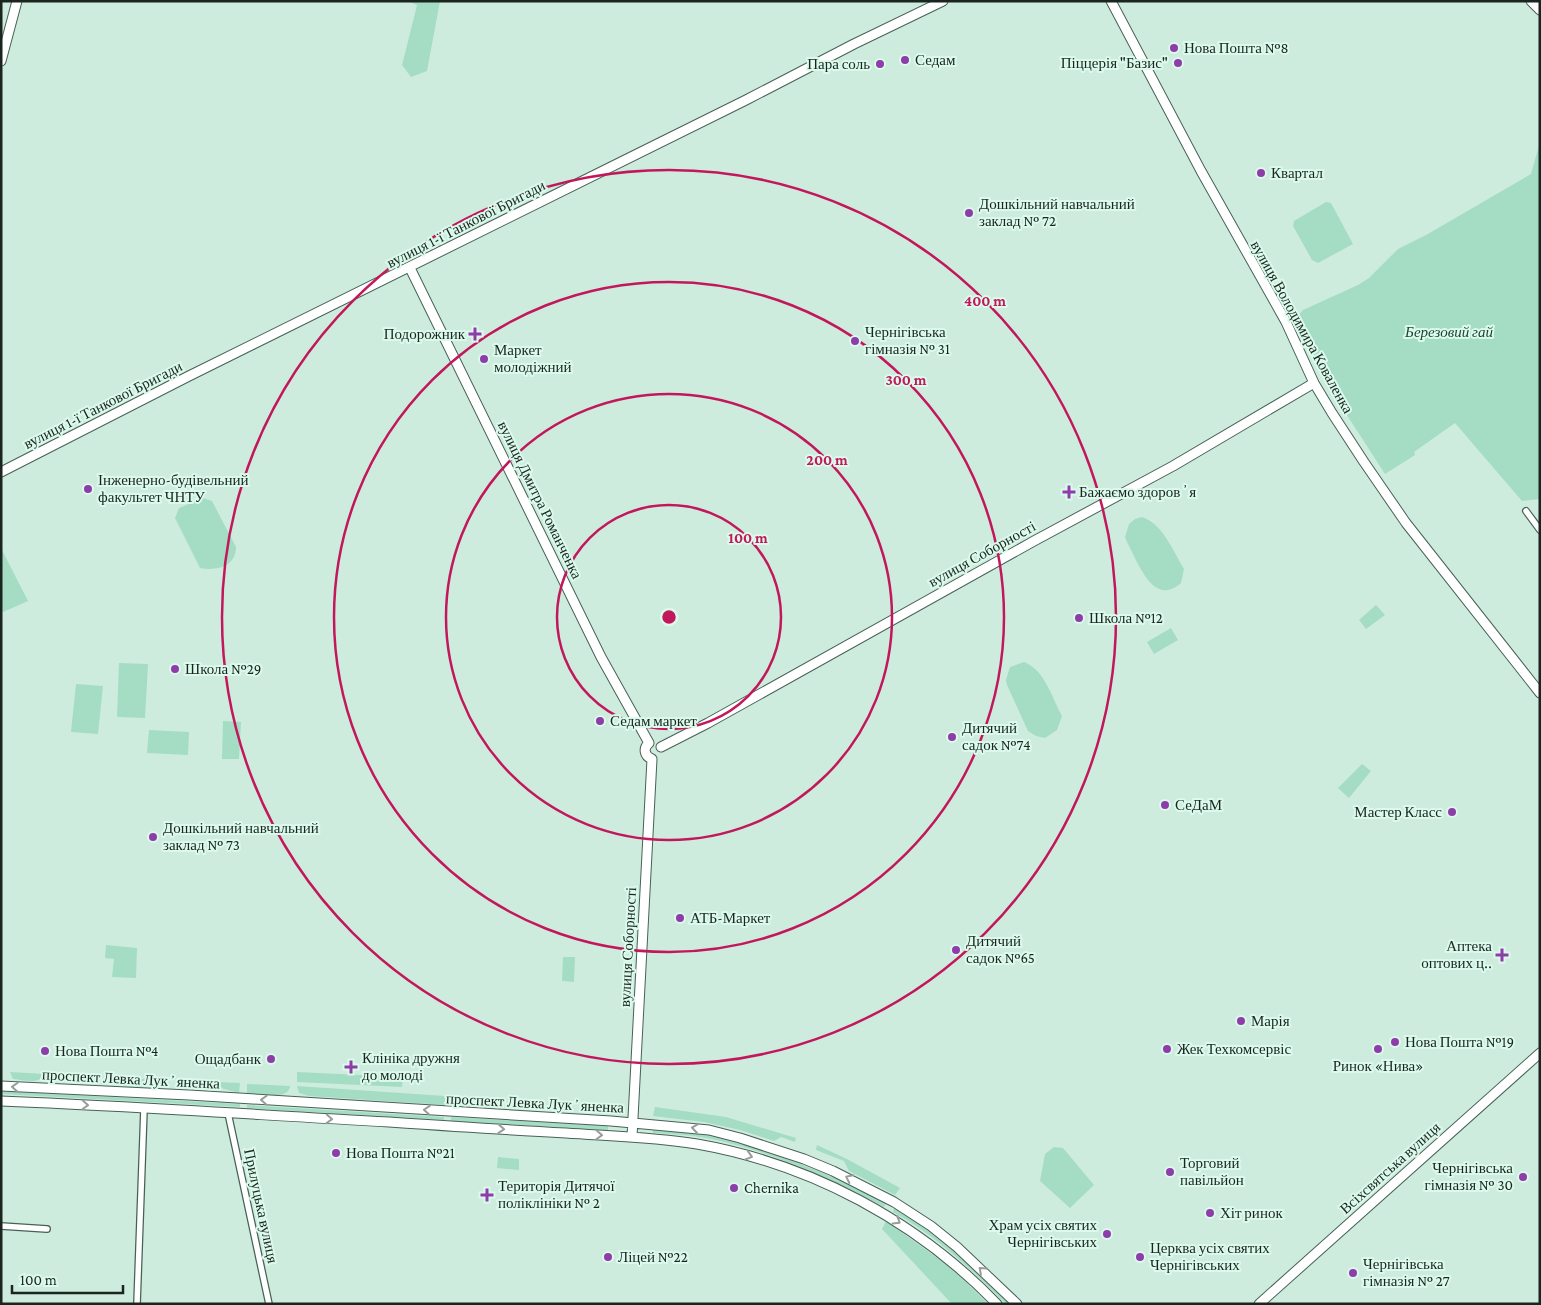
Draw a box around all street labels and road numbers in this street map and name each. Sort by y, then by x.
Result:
street label: вулиця 1-ї Танкової Бригади [384,177,548,271]
street label: вулиця Володимира Коваленка [1248,238,1356,416]
street label: вулиця 1-ї Танкової Бригади [21,358,185,452]
street label: вулиця Дмитра Романченка [495,419,585,582]
street label: вулиця Соборності [926,518,1038,590]
street label: вулиця Соборності [617,887,639,1007]
street label: проспект Левка Лукʼяненка [42,1066,221,1092]
street label: проспект Левка Лукʼяненка [446,1090,625,1116]
street label: Всіхсвятська вулиця [1337,1119,1443,1217]
street label: Прилуцька вулиця [241,1147,281,1265]

